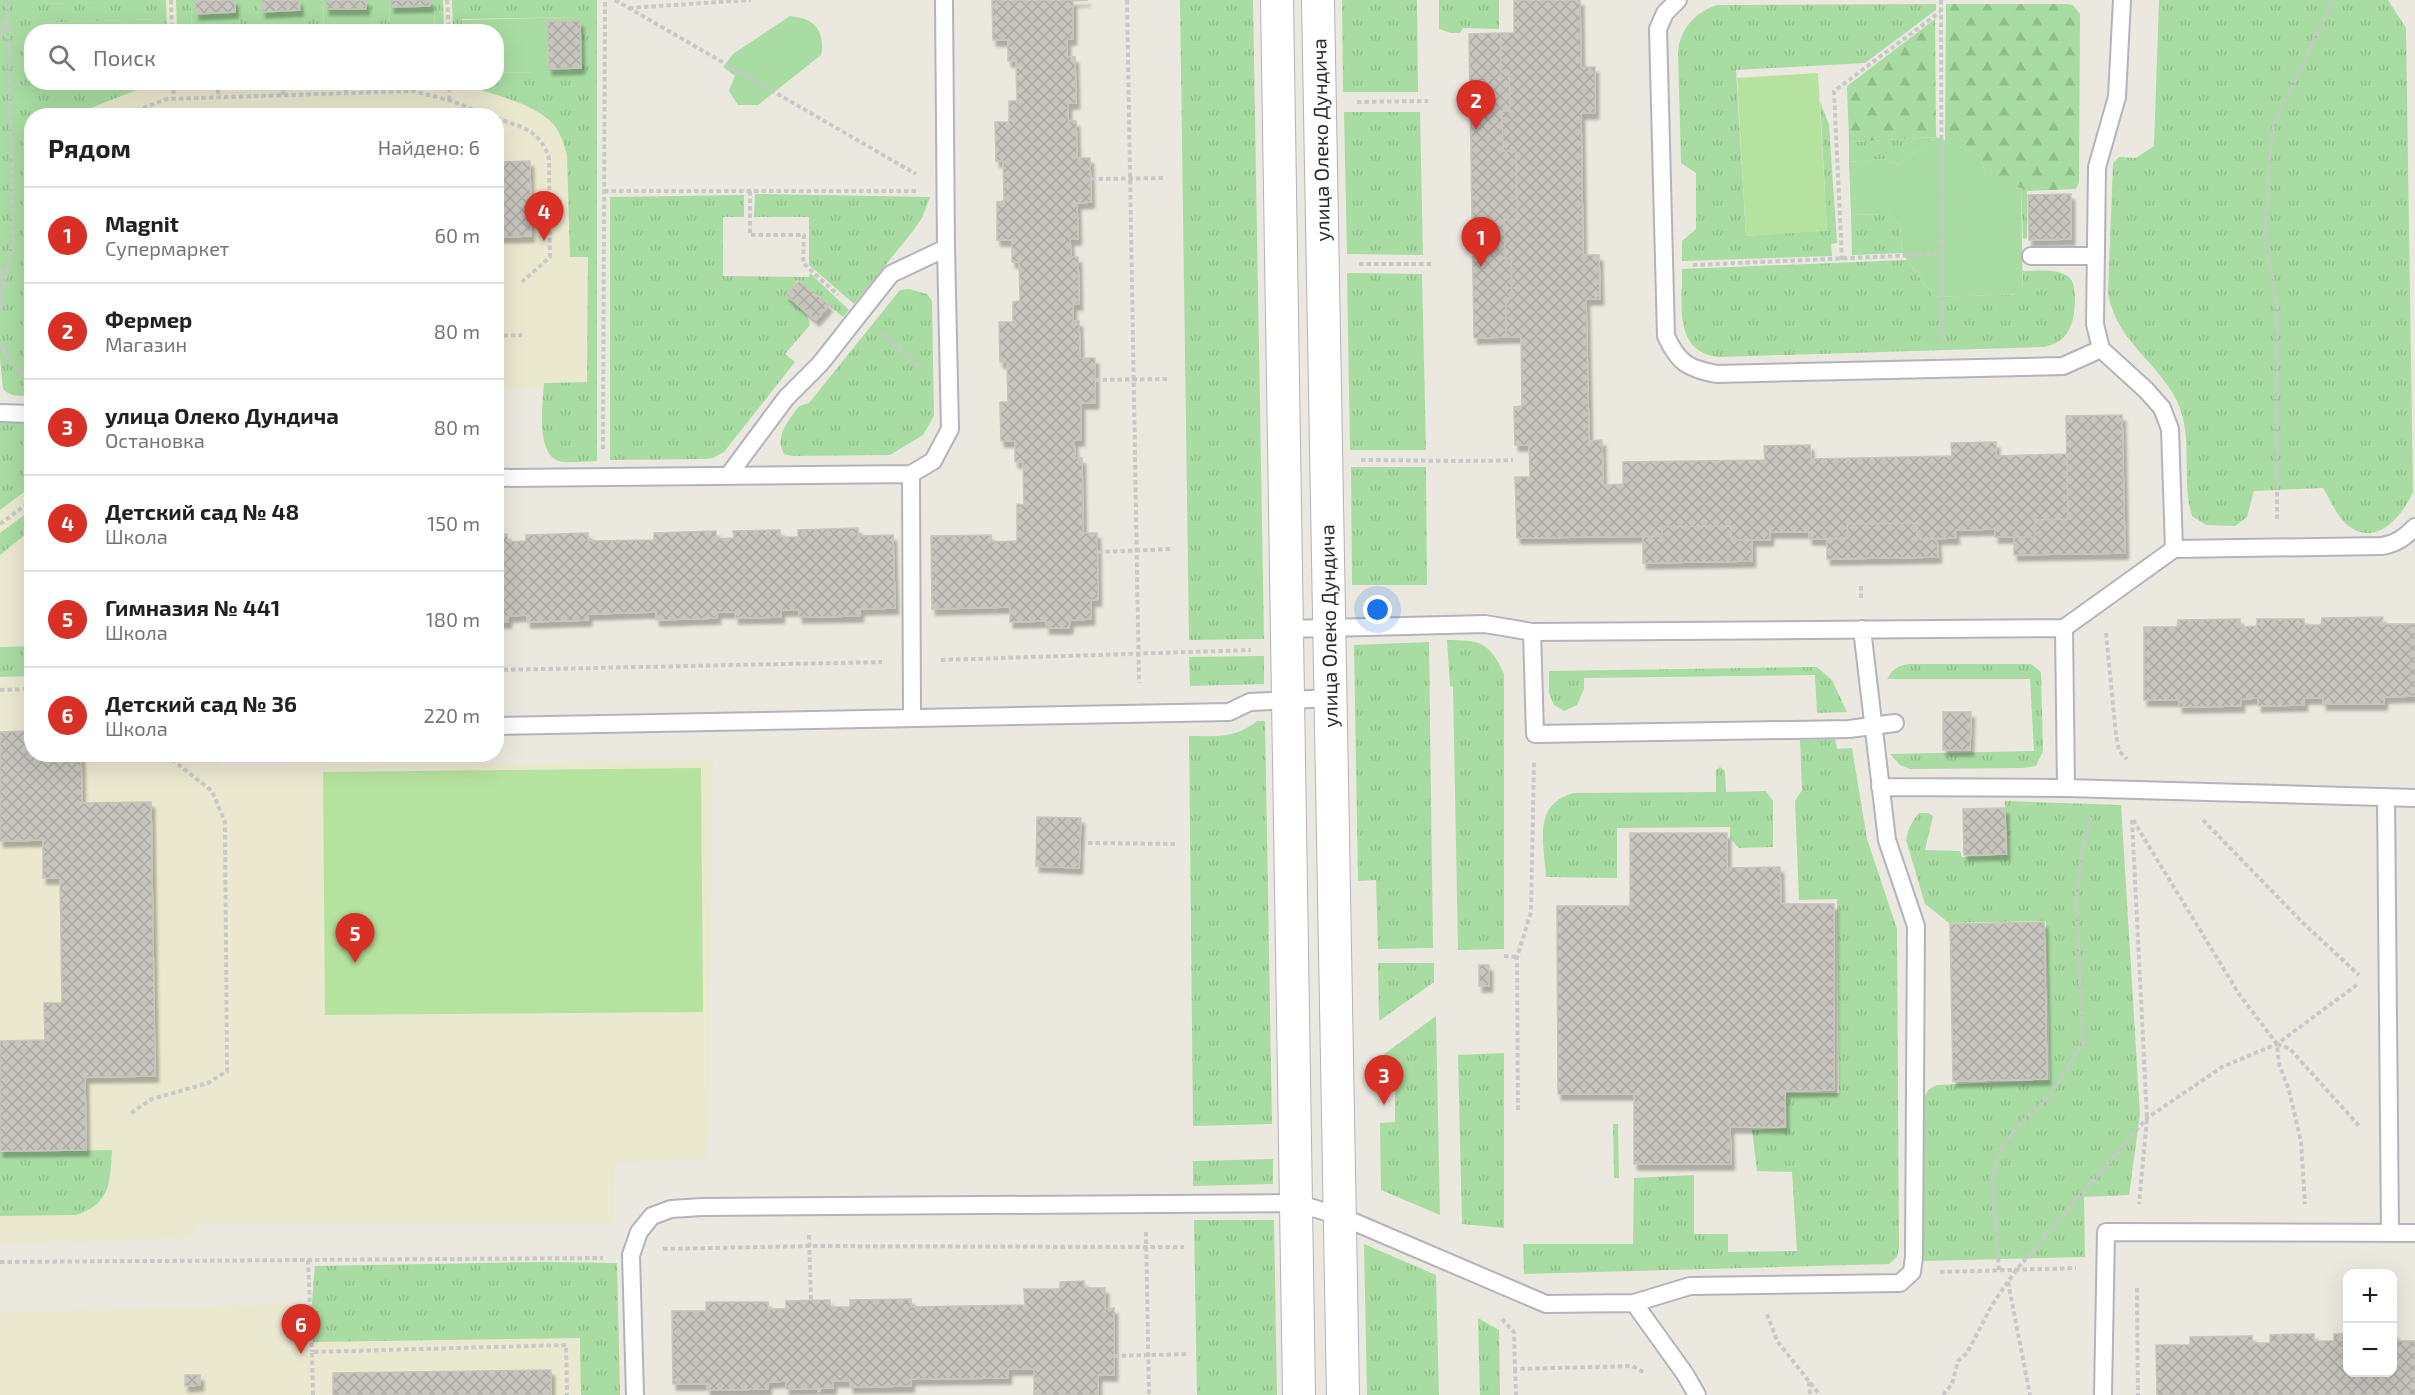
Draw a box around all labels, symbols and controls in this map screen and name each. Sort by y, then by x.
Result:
search box [24,24,504,90]
street label: улица Олеко Дундича [1306,38,1335,242]
icon: search [45,41,78,74]
text: Поиск [93,44,156,70]
pin: 2 [1456,80,1496,130]
text: Рядом [48,132,131,163]
text: Найдено: 6 [378,135,480,159]
pin: 4 [524,192,564,241]
text: Magnit [105,210,179,236]
pin: 1 [1462,218,1500,267]
text: 1 [63,223,72,247]
text: 60 m [435,223,480,247]
text: Супермаркет [105,236,229,260]
text: Фермер [105,306,192,332]
text: 2 [62,319,73,343]
text: 80 m [434,319,480,343]
text: Магазин [105,332,187,356]
text: улица Олеко Дундича [105,402,339,428]
text: 3 [62,415,73,439]
text: 80 m [434,415,480,439]
text: Остановка [105,428,205,452]
text: Детский сад № 48 [105,498,299,524]
text: 4 [61,511,74,535]
text: 150 m [427,511,480,535]
text: Школа [105,524,168,548]
street label: улица Олеко Дундича [1314,524,1343,728]
text: Гимназия № 441 [105,594,280,620]
your location [1363,595,1392,624]
text: 5 [62,607,73,631]
text: 180 m [426,607,480,631]
text: Школа [105,620,168,644]
text: Детский сад № 36 [105,690,297,716]
text: 6 [62,703,73,727]
text: 220 m [423,703,480,727]
text: Школа [105,716,168,740]
pin: 5 [336,914,374,963]
pin: 3 [1364,1056,1404,1105]
map controls [2343,1269,2397,1377]
button: + [2343,1269,2397,1323]
pin: 6 [282,1304,320,1354]
button: − [2343,1323,2397,1377]

